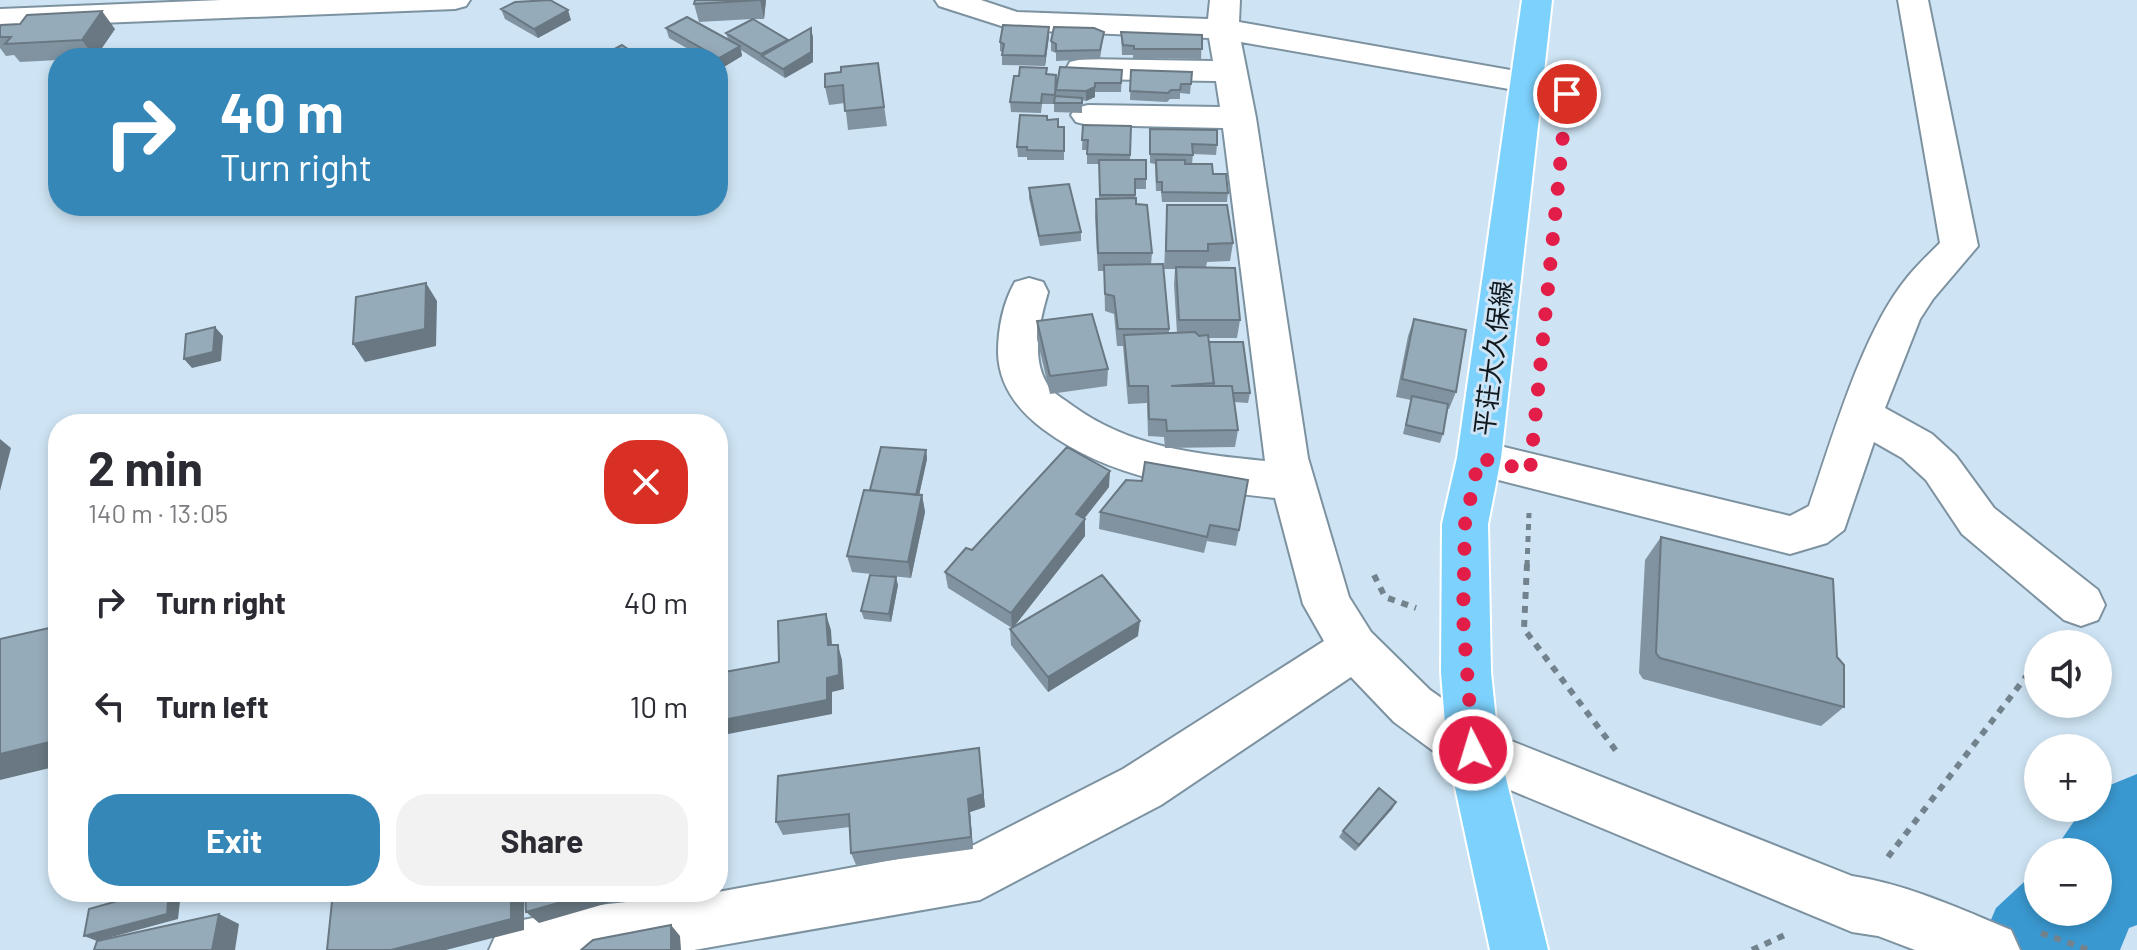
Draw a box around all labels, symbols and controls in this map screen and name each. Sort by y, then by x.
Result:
pin [1533,60,1601,128]
icon: arrive [1545,72,1589,116]
text: 40 m [220,77,344,144]
icon: right [88,80,192,184]
text: Turn right [220,145,372,188]
street label: 平荘大久保線 [1467,279,1517,437]
text: 2 min [88,438,203,496]
button: close [604,440,688,524]
text: 140 m · 13:05 [88,497,228,528]
icon: right [88,580,132,624]
text: Turn right [156,584,286,620]
text: 40 m [624,584,688,620]
map controls [2024,630,2112,926]
button: sound [2024,630,2112,718]
icon: left [88,684,132,728]
text: Turn left [156,688,269,724]
text: 10 m [630,688,688,724]
position arrow [1431,708,1515,792]
button: + [2024,734,2112,822]
button: Exit [88,794,380,886]
button: Share [396,794,688,886]
button: − [2024,838,2112,926]

